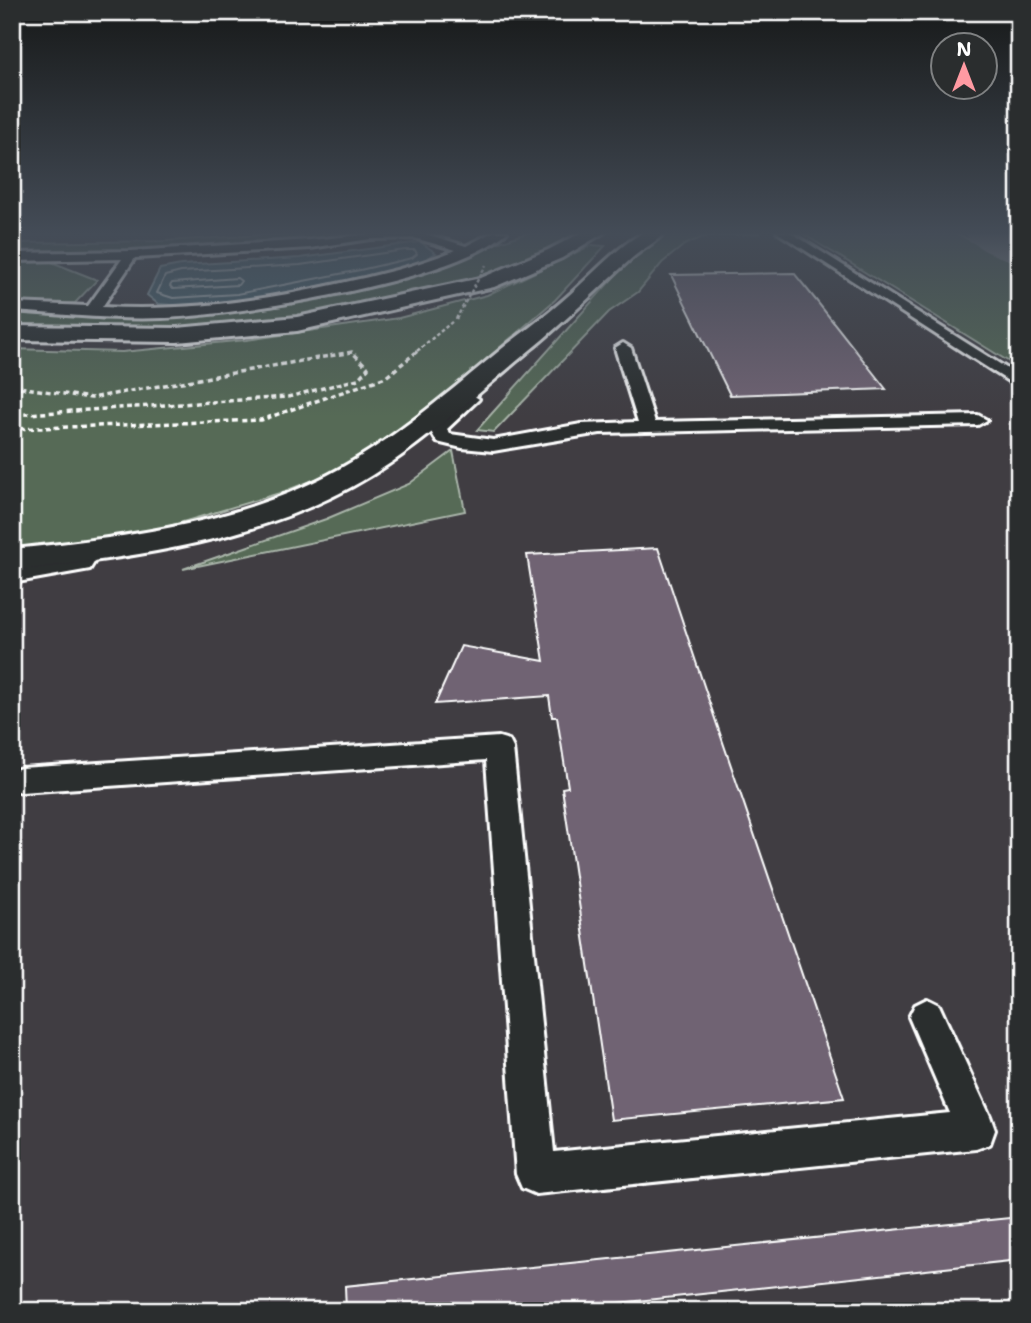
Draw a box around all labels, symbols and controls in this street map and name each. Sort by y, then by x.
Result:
north arrow [930,32,1000,102]
text: N [956,37,972,62]

